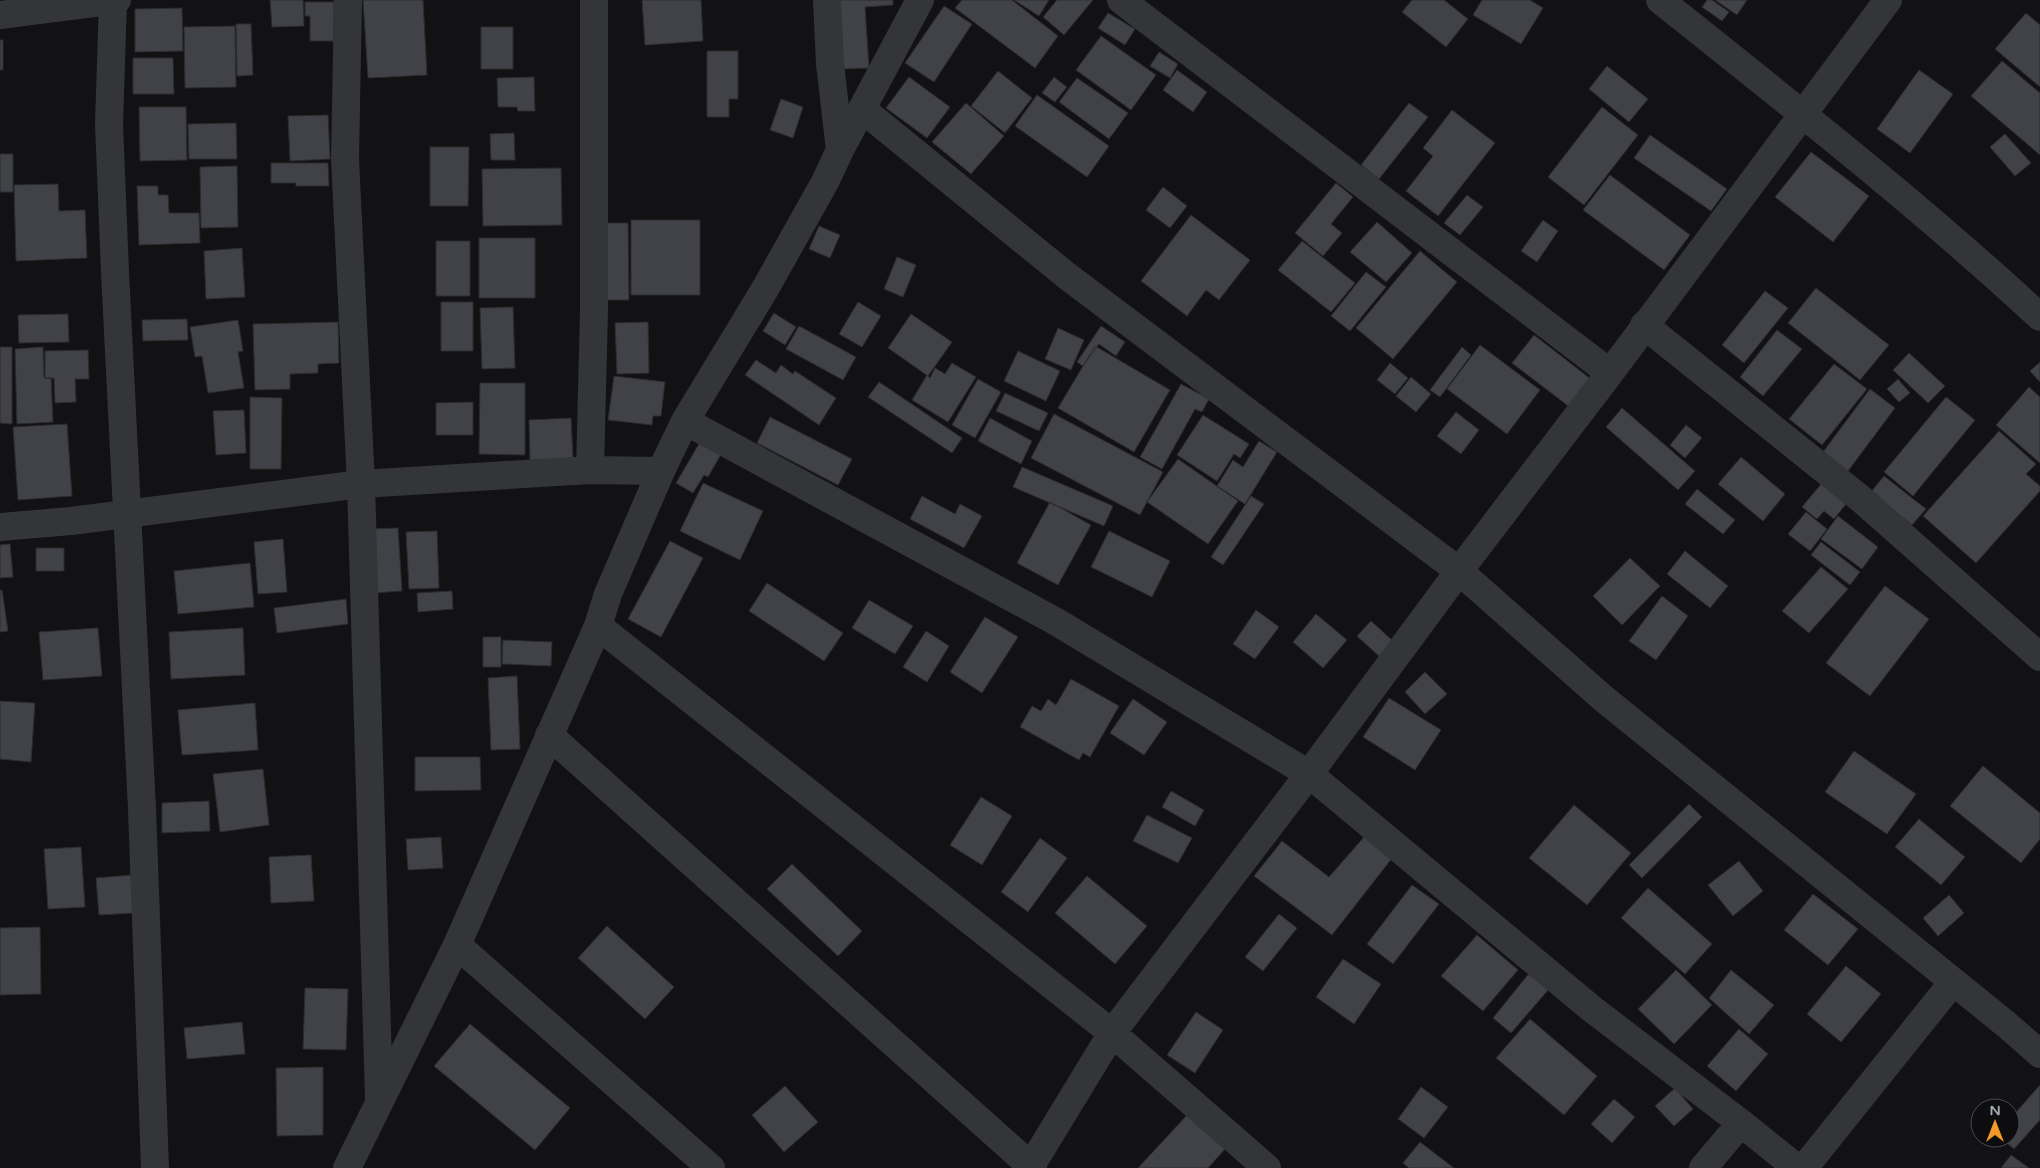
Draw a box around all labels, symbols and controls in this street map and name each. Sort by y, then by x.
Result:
north arrow [1970,1098,2020,1148]
text: N [1989,1102,2001,1119]

